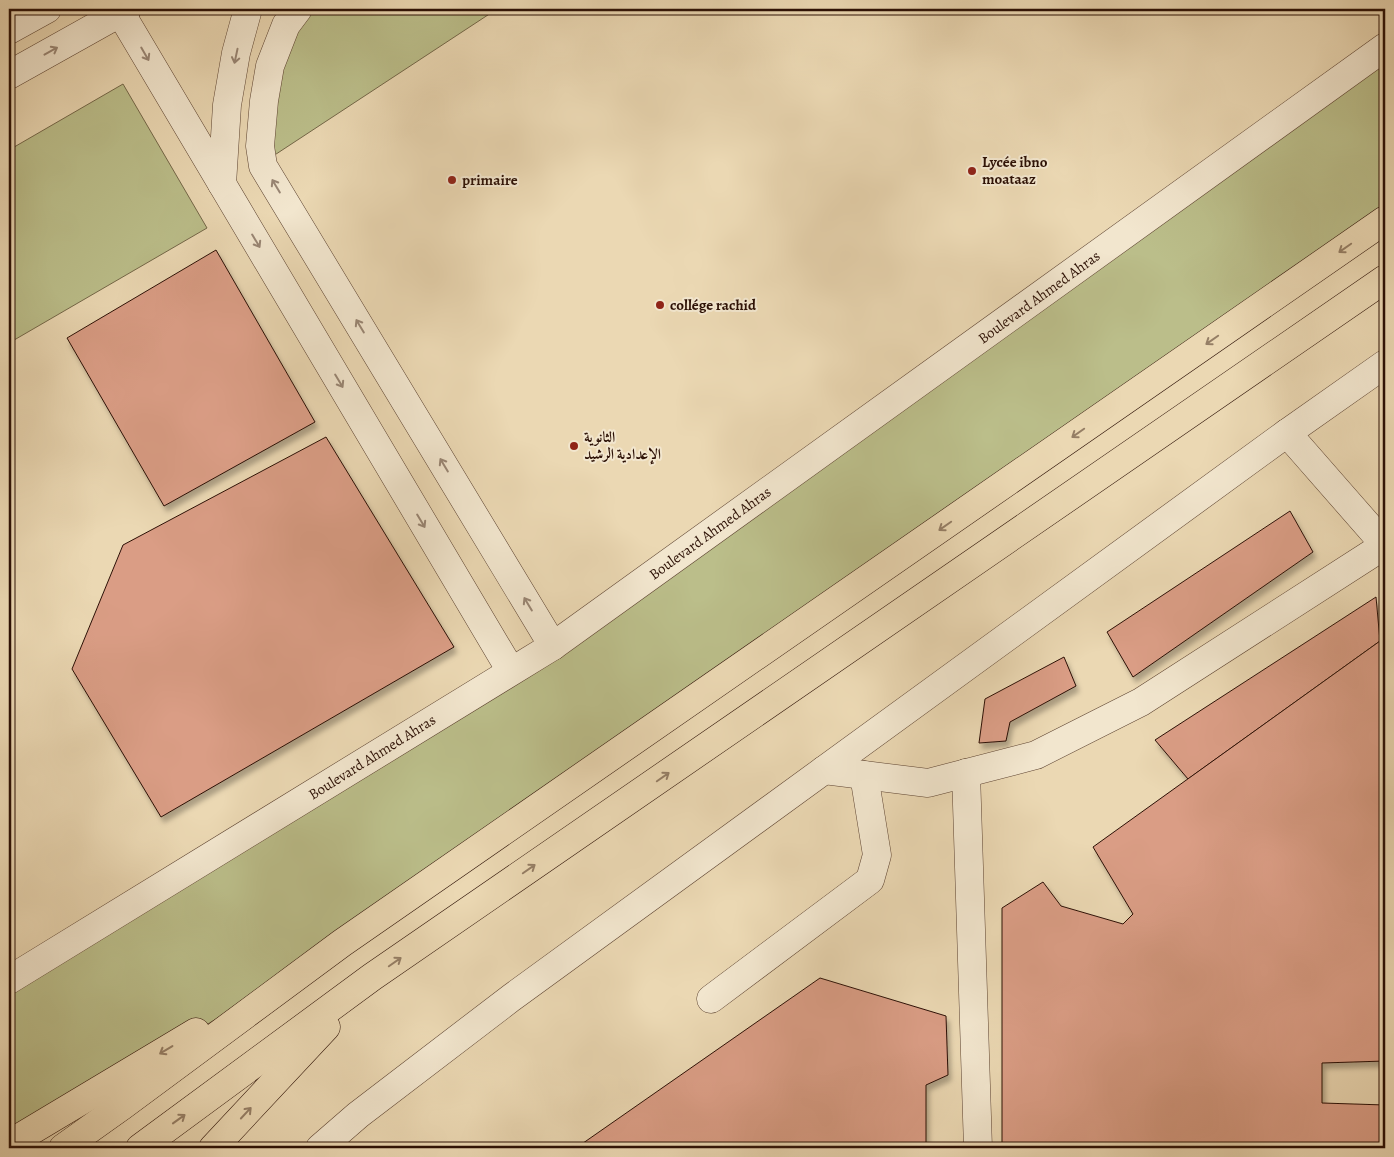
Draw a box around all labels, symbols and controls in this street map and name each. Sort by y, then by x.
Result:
one-way arrow [44,46,59,56]
one-way arrow [141,46,151,60]
one-way arrow [231,47,240,63]
place label: Lycée ibno moataaz [982,152,1048,189]
marker: Lycée ibno moataaz [966,165,978,177]
place label: primaire [462,170,518,190]
marker: primaire [446,174,458,186]
one-way arrow [270,180,280,194]
one-way arrow [251,233,261,248]
one-way arrow [1338,243,1352,253]
street label: Boulevard Ahmed Ahras [974,246,1104,348]
place label: collége rachid [670,295,757,315]
marker: collége rachid [654,299,666,311]
one-way arrow [354,319,364,333]
one-way arrow [1205,335,1219,345]
one-way arrow [334,373,344,387]
place label: الثانوية الإعدادية الرشيد [584,427,661,465]
one-way arrow [1071,428,1085,438]
marker: الثانوية الإعدادية الرشيد [568,440,580,452]
one-way arrow [438,458,448,472]
street label: Boulevard Ahmed Ahras [645,482,775,584]
one-way arrow [417,513,427,527]
one-way arrow [938,521,952,531]
one-way arrow [522,597,532,611]
street label: Boulevard Ahmed Ahras [305,710,439,804]
one-way arrow [656,772,670,782]
one-way arrow [522,864,536,874]
one-way arrow [388,957,402,967]
one-way arrow [159,1046,173,1056]
one-way arrow [240,1106,252,1119]
one-way arrow [172,1114,185,1125]

